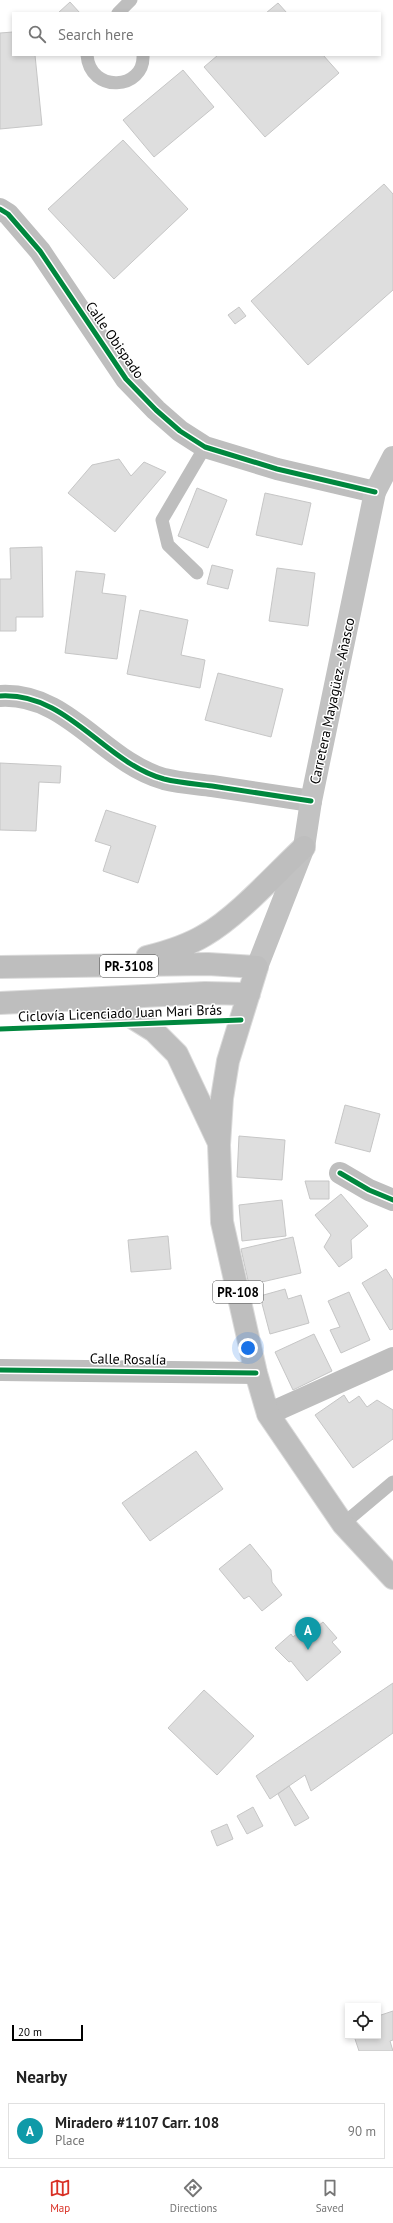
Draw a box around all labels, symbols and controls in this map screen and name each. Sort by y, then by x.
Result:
search box [12,12,381,56]
icon: search [26,23,48,45]
text: Search here [58,25,134,44]
street label: Calle Obispado [82,298,148,382]
street label: Carretera Mayagüez - Añasco [306,616,358,786]
road number: PR-3108 [100,955,158,977]
street label: Ciclovía Licenciado Juan Mari Brás [18,1000,222,1026]
road number: PR-108 [213,1281,263,1303]
your location [238,1338,258,1358]
street label: Calle Rosalía [90,1349,166,1369]
pin: A [295,1617,321,1650]
map controls [345,2003,381,2039]
button: locate [345,2003,381,2039]
scale bar [12,2023,83,2042]
text: 20 m [18,2025,42,2039]
text: Nearby [16,2066,67,2088]
text: Miradero #1107 Carr. 108 [55,2113,219,2132]
text: A [26,2123,34,2140]
text: 90 m [348,2123,376,2140]
text: Place [55,2132,85,2149]
tab: Map [49,2177,71,2215]
tab: Directions [170,2177,217,2215]
tab: Saved [316,2177,344,2215]

